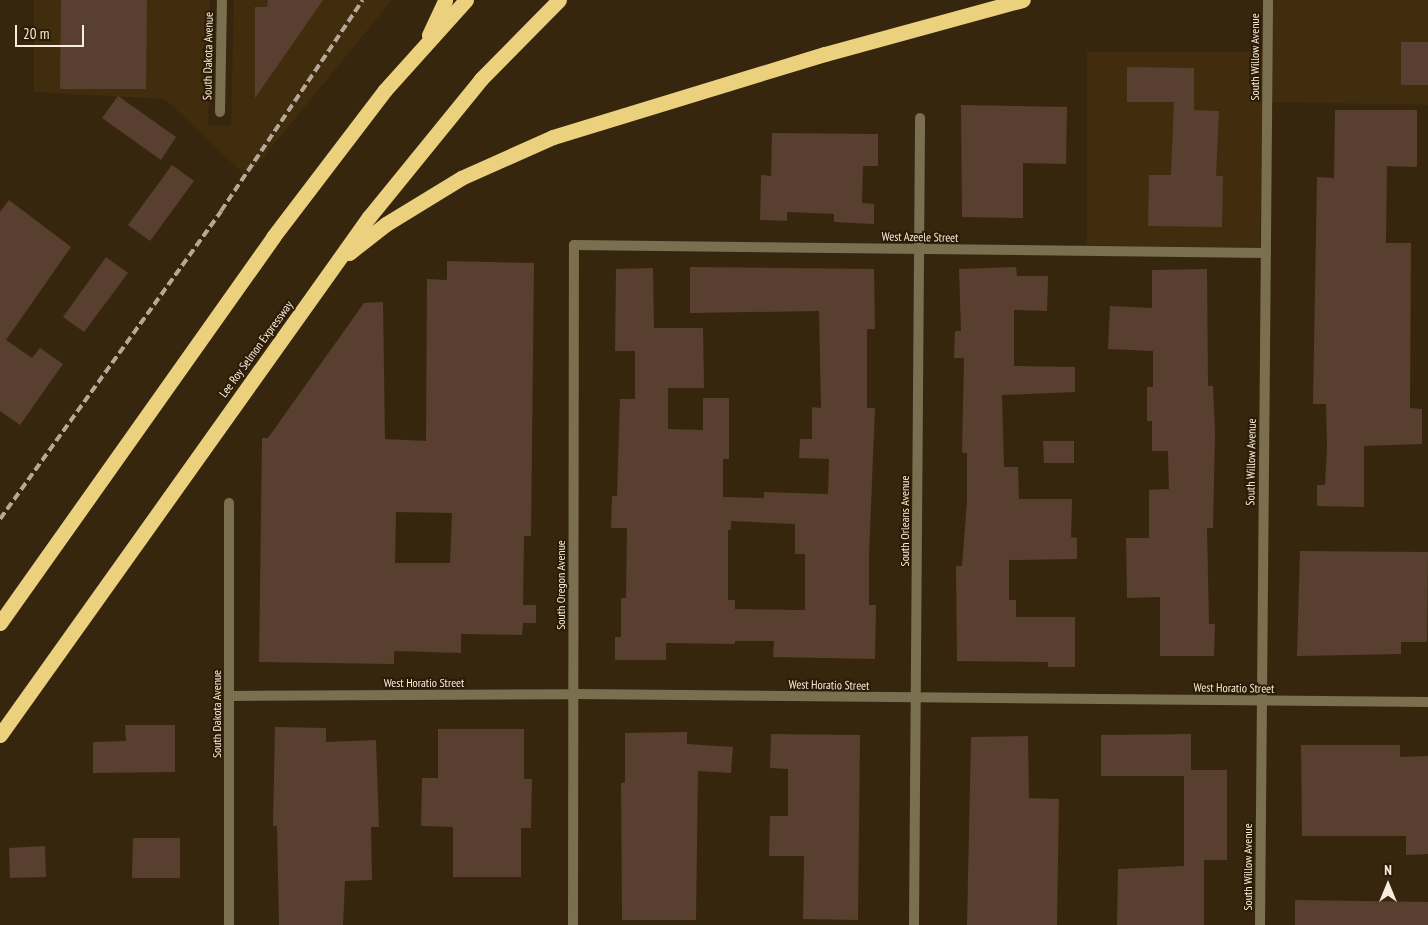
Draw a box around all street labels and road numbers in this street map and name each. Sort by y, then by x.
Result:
street label: South Dakota Avenue [200,12,216,100]
street label: South Willow Avenue [1248,13,1262,101]
street label: West Azeele Street [881,229,959,245]
street label: Lee Roy Selmon Expressway [216,298,296,400]
street label: South Willow Avenue [1243,418,1259,506]
street label: South Orleans Avenue [898,475,912,567]
street label: South Oregon Avenue [554,540,568,630]
street label: South Dakota Avenue [210,670,224,758]
street label: West Horatio Street [384,676,464,690]
street label: West Horatio Street [789,677,869,693]
street label: West Horatio Street [1194,680,1274,696]
street label: South Willow Avenue [1241,823,1255,911]

